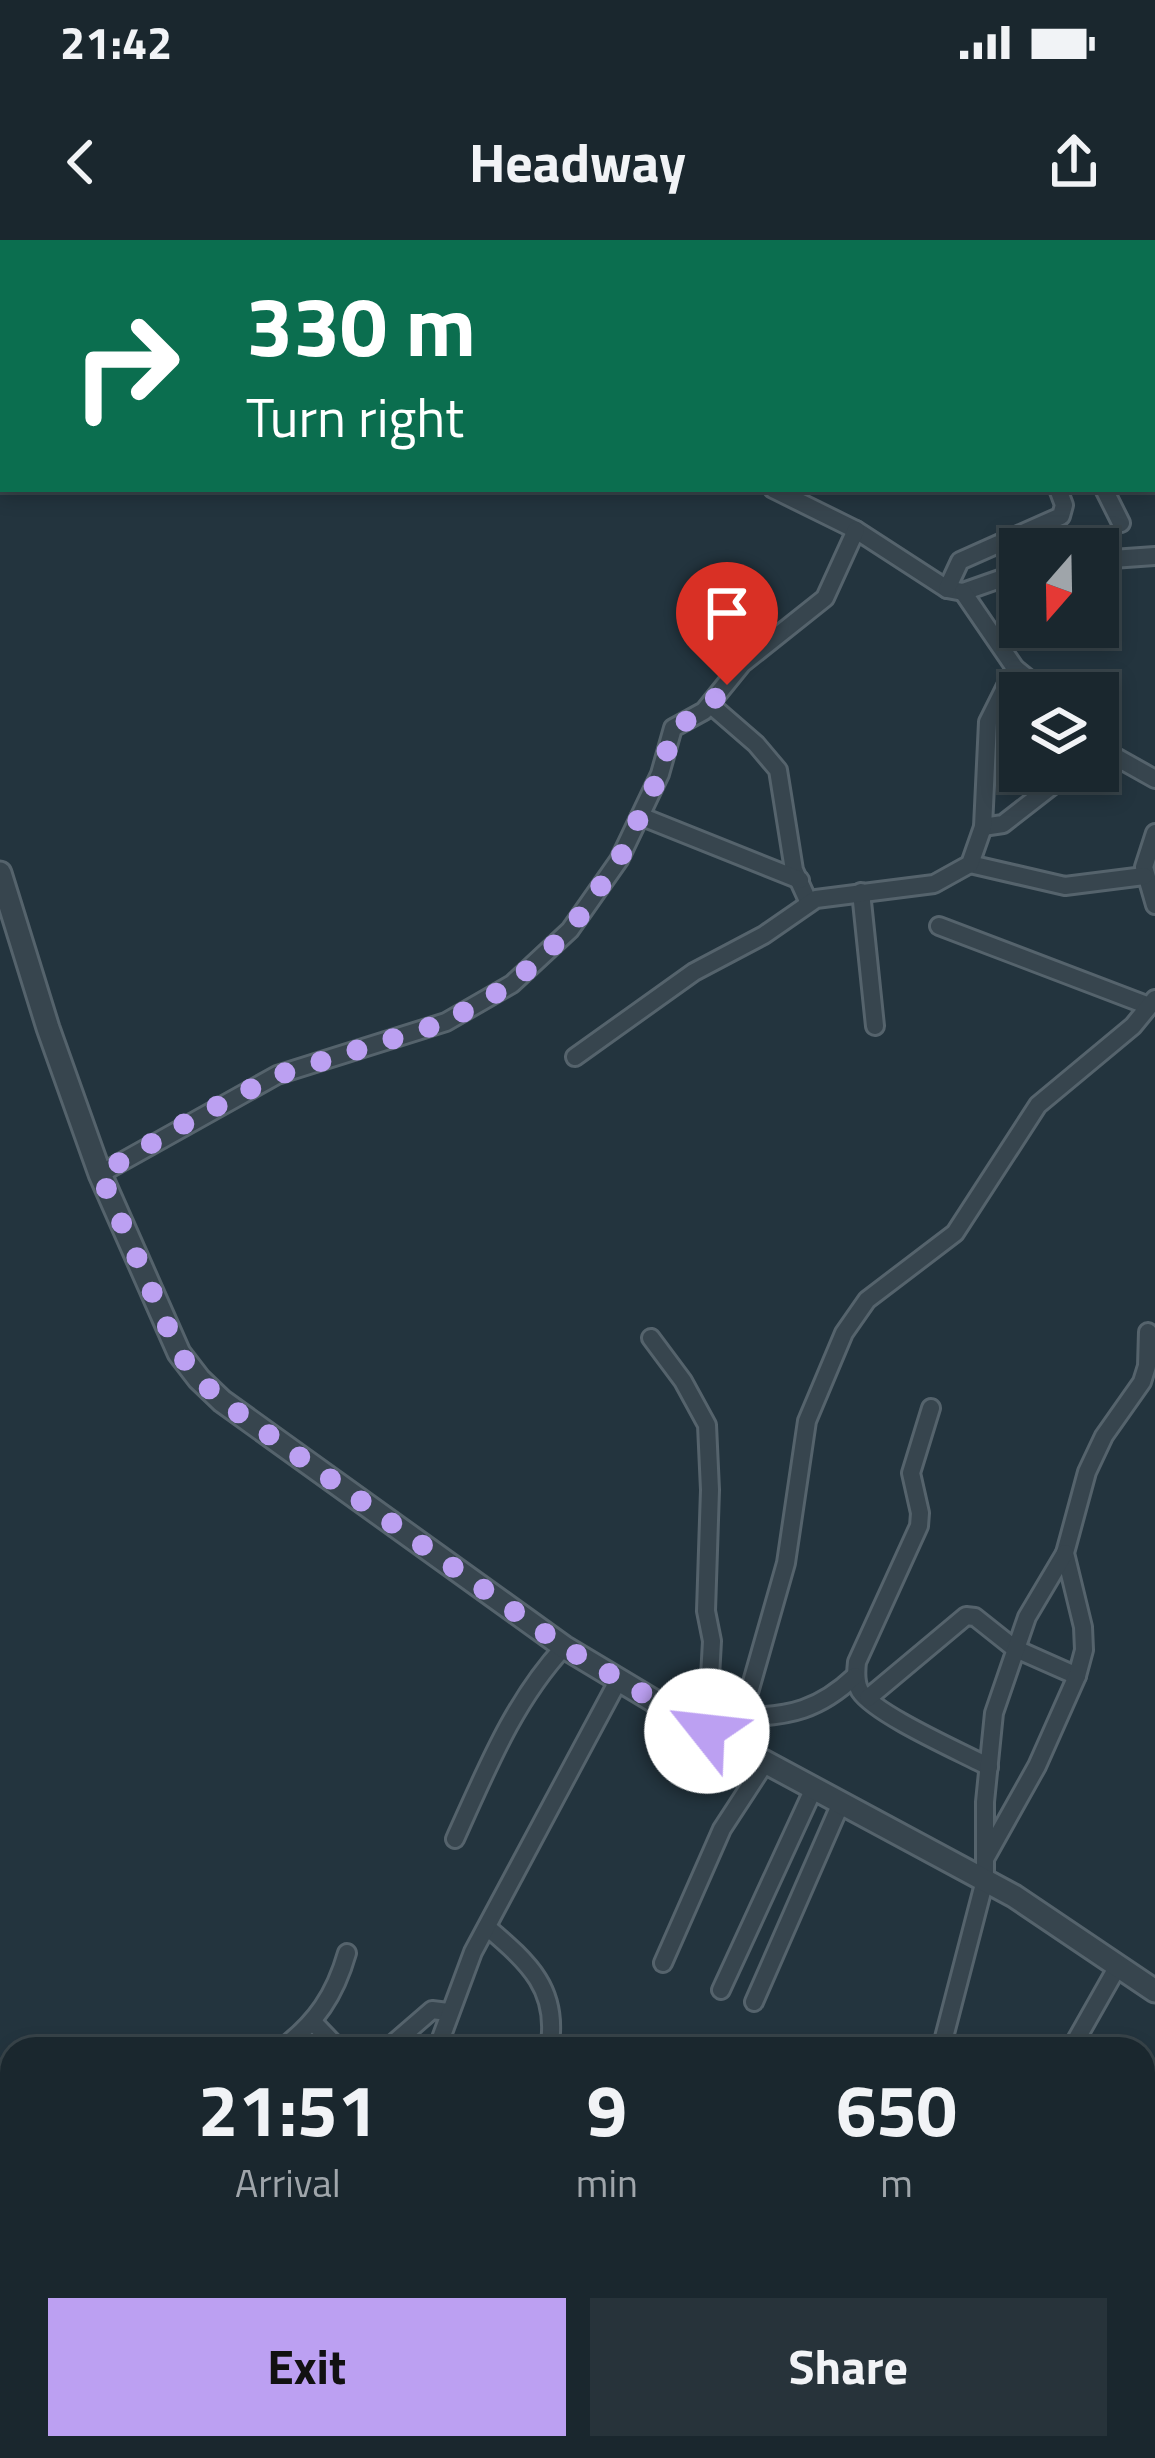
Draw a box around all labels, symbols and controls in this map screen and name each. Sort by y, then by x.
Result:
text: 21:42 [60,8,172,76]
text: Headway [469,121,686,203]
icon: back [48,129,114,195]
icon: share [1041,129,1107,195]
text: 330 m [246,261,476,389]
icon: right [48,288,204,444]
text: Turn right [246,376,464,458]
north arrow [999,528,1119,648]
map controls [999,528,1119,792]
pin [676,562,778,685]
icon: arrive [694,580,760,646]
button: layers [999,672,1119,792]
position arrow [644,1668,770,1794]
text: 21:51 [198,2054,378,2164]
text: 9 [587,2054,627,2164]
text: 650 [836,2054,957,2164]
text: Arrival [235,2153,341,2212]
text: min [576,2153,638,2212]
text: m [880,2153,913,2212]
button: Exit [48,2298,566,2436]
button: Share [590,2298,1107,2436]

